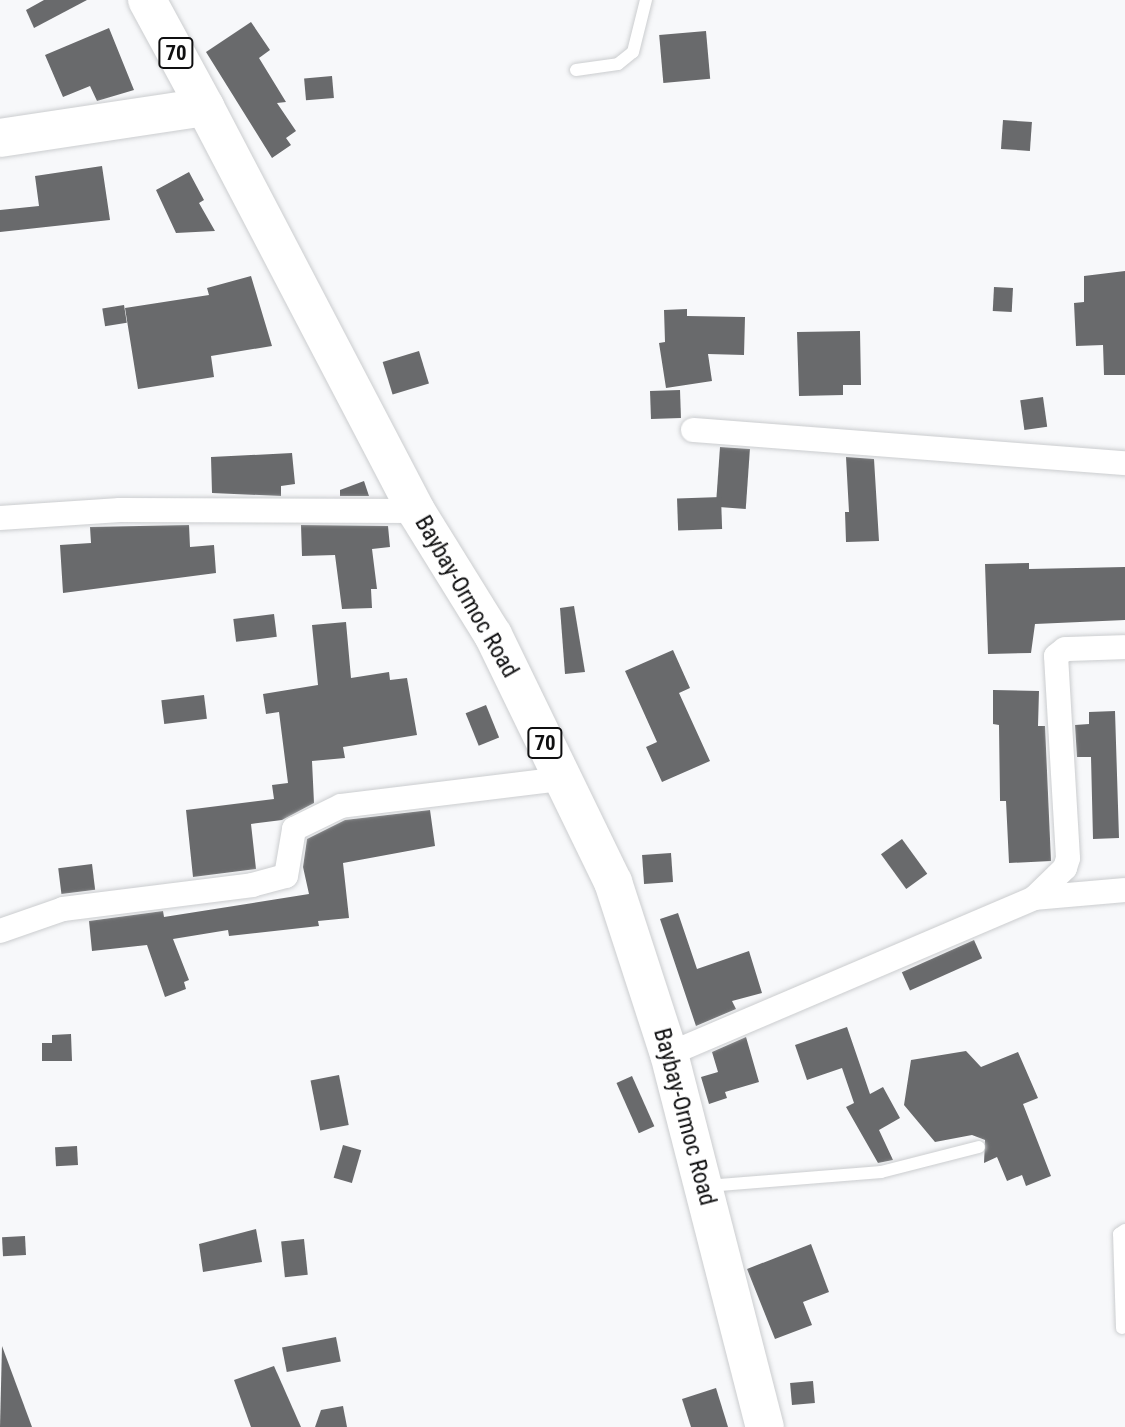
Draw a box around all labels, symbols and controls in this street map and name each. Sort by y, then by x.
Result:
road number: 70 [157,36,195,70]
street label: Baybay-Ormoc Road [408,511,524,683]
road number: 70 [526,726,564,760]
street label: Baybay-Ormoc Road [647,1025,721,1209]

